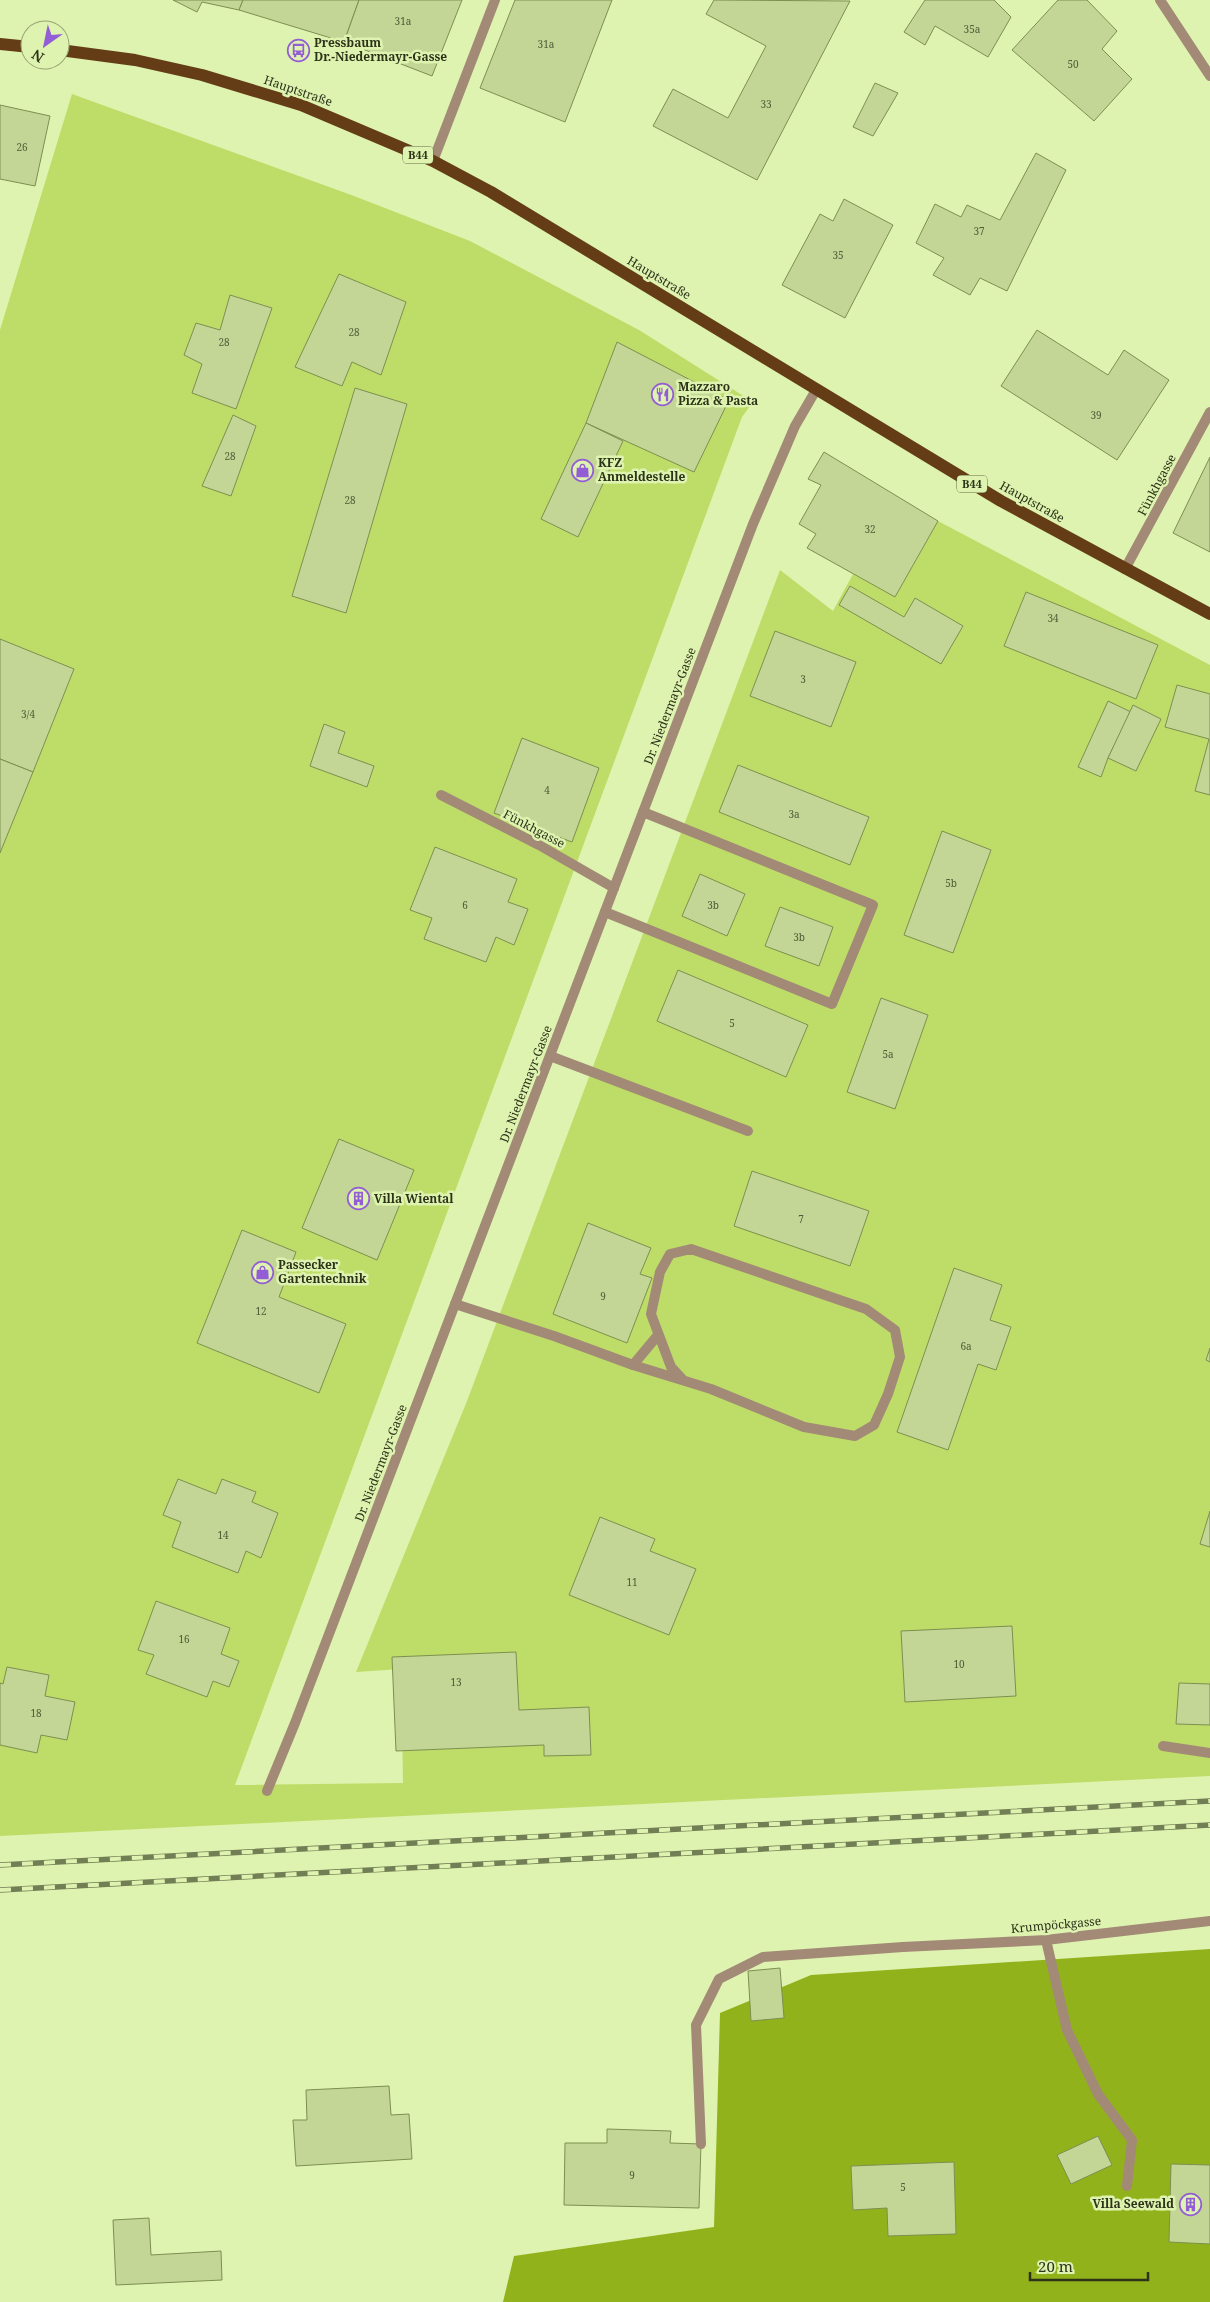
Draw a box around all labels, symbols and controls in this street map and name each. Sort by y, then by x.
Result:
house number: 31a [395,14,412,28]
north arrow [20,20,70,70]
house number: 35a [964,22,981,36]
place label: Pressbaum Dr.-Niedermayr-Gasse [314,34,447,65]
house number: 31a [538,37,555,51]
bus stop icon: Pressbaum Dr.-Niedermayr-Gasse [286,38,310,62]
text: N [28,45,47,67]
house number: 50 [1067,57,1079,71]
street label: Hauptstraße [262,71,335,110]
house number: 33 [760,97,772,111]
house number: 26 [16,140,28,154]
road number: B44 [403,146,433,164]
house number: 37 [973,224,985,238]
house number: 35 [832,248,844,262]
street label: Hauptstraße [624,252,694,303]
house number: 28 [348,325,360,339]
house number: 28 [218,335,230,349]
place label: Mazzaro Pizza & Pasta [678,378,758,409]
restaurant icon: Mazzaro Pizza & Pasta [650,382,674,406]
house number: 39 [1090,408,1102,422]
house number: 28 [224,449,236,463]
street label: Fünkhgasse [1133,451,1180,519]
place label: KFZ Anmeldestelle [598,454,686,485]
shop icon: KFZ Anmeldestelle [570,458,594,482]
road number: B44 [957,476,987,492]
street label: Hauptstraße [997,477,1068,526]
house number: 28 [344,493,356,507]
house number: 32 [864,522,876,536]
house number: 34 [1047,611,1059,625]
street label: Dr. Niedermayr-Gasse [639,645,700,767]
house number: 3 [800,672,806,686]
house number: 3/4 [21,707,35,721]
house number: 4 [544,783,550,797]
street label: Fünkhgasse [500,805,568,852]
house number: 3a [788,807,800,821]
house number: 5b [945,876,957,890]
house number: 6 [462,898,468,912]
house number: 3b [707,898,719,912]
house number: 3b [793,930,805,944]
house number: 5 [729,1016,735,1030]
street label: Dr. Niedermayr-Gasse [495,1023,556,1145]
house number: 5a [882,1047,894,1061]
building icon: Villa Wiental [346,1187,370,1211]
place label: Villa Wiental [374,1190,454,1207]
house number: 7 [798,1212,804,1226]
place label: Passecker Gartentechnik [278,1256,367,1287]
shop icon: Passecker Gartentechnik [250,1260,274,1284]
house number: 9 [600,1289,606,1303]
house number: 12 [255,1304,267,1318]
house number: 6a [960,1339,972,1353]
street label: Dr. Niedermayr-Gasse [350,1402,411,1524]
house number: 14 [217,1528,229,1542]
house number: 11 [626,1575,638,1589]
house number: 16 [178,1632,190,1646]
house number: 10 [953,1657,965,1671]
house number: 13 [450,1675,462,1689]
house number: 18 [30,1706,42,1720]
street label: Krumpöckgasse [1010,1912,1102,1937]
house number: 9 [629,2168,635,2182]
house number: 5 [900,2180,906,2194]
building icon: Villa Seewald [1178,2192,1202,2216]
place label: Villa Seewald [1092,2195,1174,2212]
scale bar [1030,2250,1148,2282]
text: 20 m [1038,2256,1073,2276]

